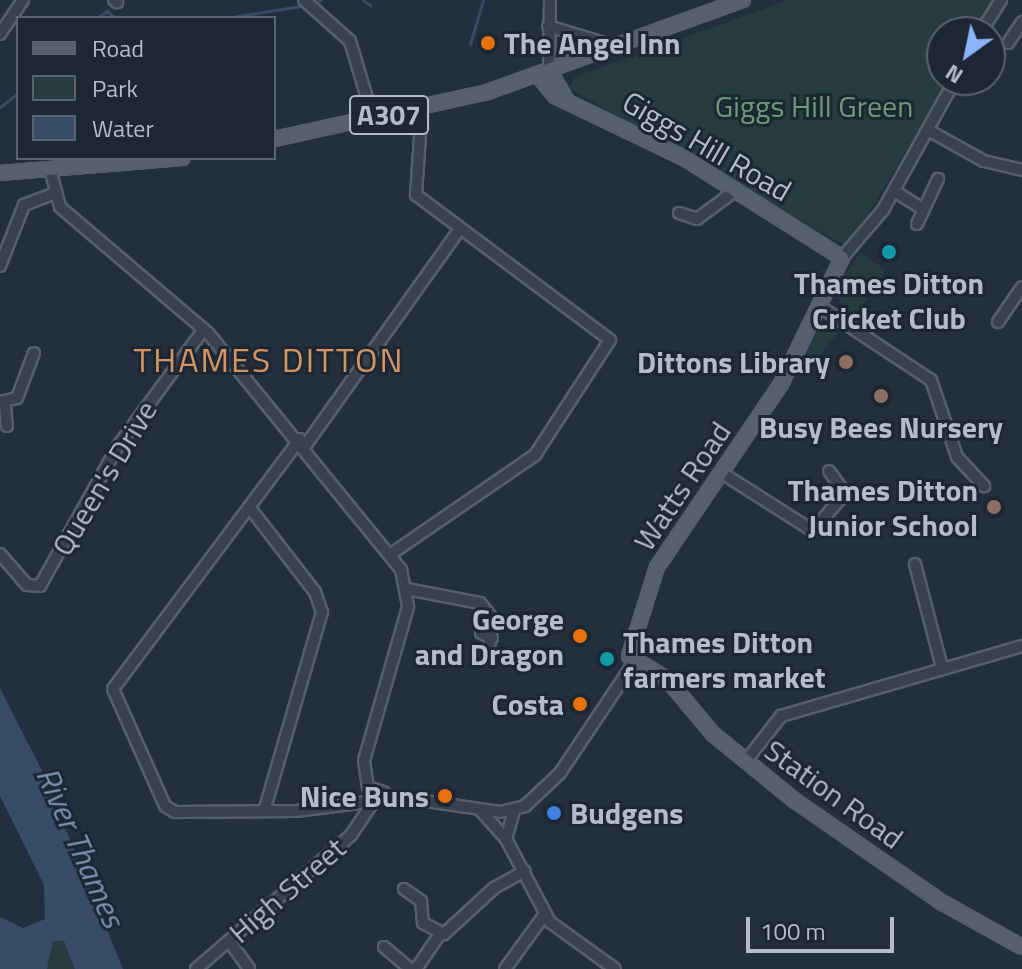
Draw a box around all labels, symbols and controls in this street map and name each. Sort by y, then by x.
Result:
legend [16,16,276,160]
north arrow [926,16,1006,96]
place label: The Angel Inn [504,25,681,61]
text: Road [92,30,144,66]
marker: The Angel Inn [479,34,497,52]
text: N [938,56,970,93]
text: Park [92,70,138,106]
street label: Giggs Hill Road [616,83,798,209]
park label: Giggs Hill Green [715,88,913,124]
road number: A307 [349,91,429,139]
text: Water [92,110,154,146]
marker: Thames Ditton Cricket Club [880,243,898,261]
place label: Thames Ditton Cricket Club [794,265,984,336]
district label: THAMES DITTON [133,340,405,380]
place label: Dittons Library [637,344,830,380]
marker: Dittons Library [837,353,855,371]
marker: Busy Bees Nursery [872,387,890,405]
street label: Queen's Drive [44,394,164,562]
place label: Busy Bees Nursery [759,409,1003,445]
street label: Watts Road [626,415,738,557]
place label: Thames Ditton Junior School [788,472,978,542]
marker: Thames Ditton Junior School [985,498,1003,516]
place label: George and Dragon [415,601,564,672]
place label: Thames Ditton farmers market [623,624,826,694]
marker: George and Dragon [571,627,589,645]
marker: Thames Ditton farmers market [598,650,616,668]
place label: Costa [492,686,564,722]
marker: Costa [571,695,589,713]
street label: Station Road [758,732,910,856]
water label: River Thames [29,761,133,933]
place label: Nice Buns [300,778,429,814]
marker: Nice Buns [436,787,454,805]
place label: Budgens [570,795,683,831]
marker: Budgens [545,804,563,822]
street label: High Street [221,830,353,950]
scale bar [750,901,898,951]
text: 100 m [760,913,826,949]

